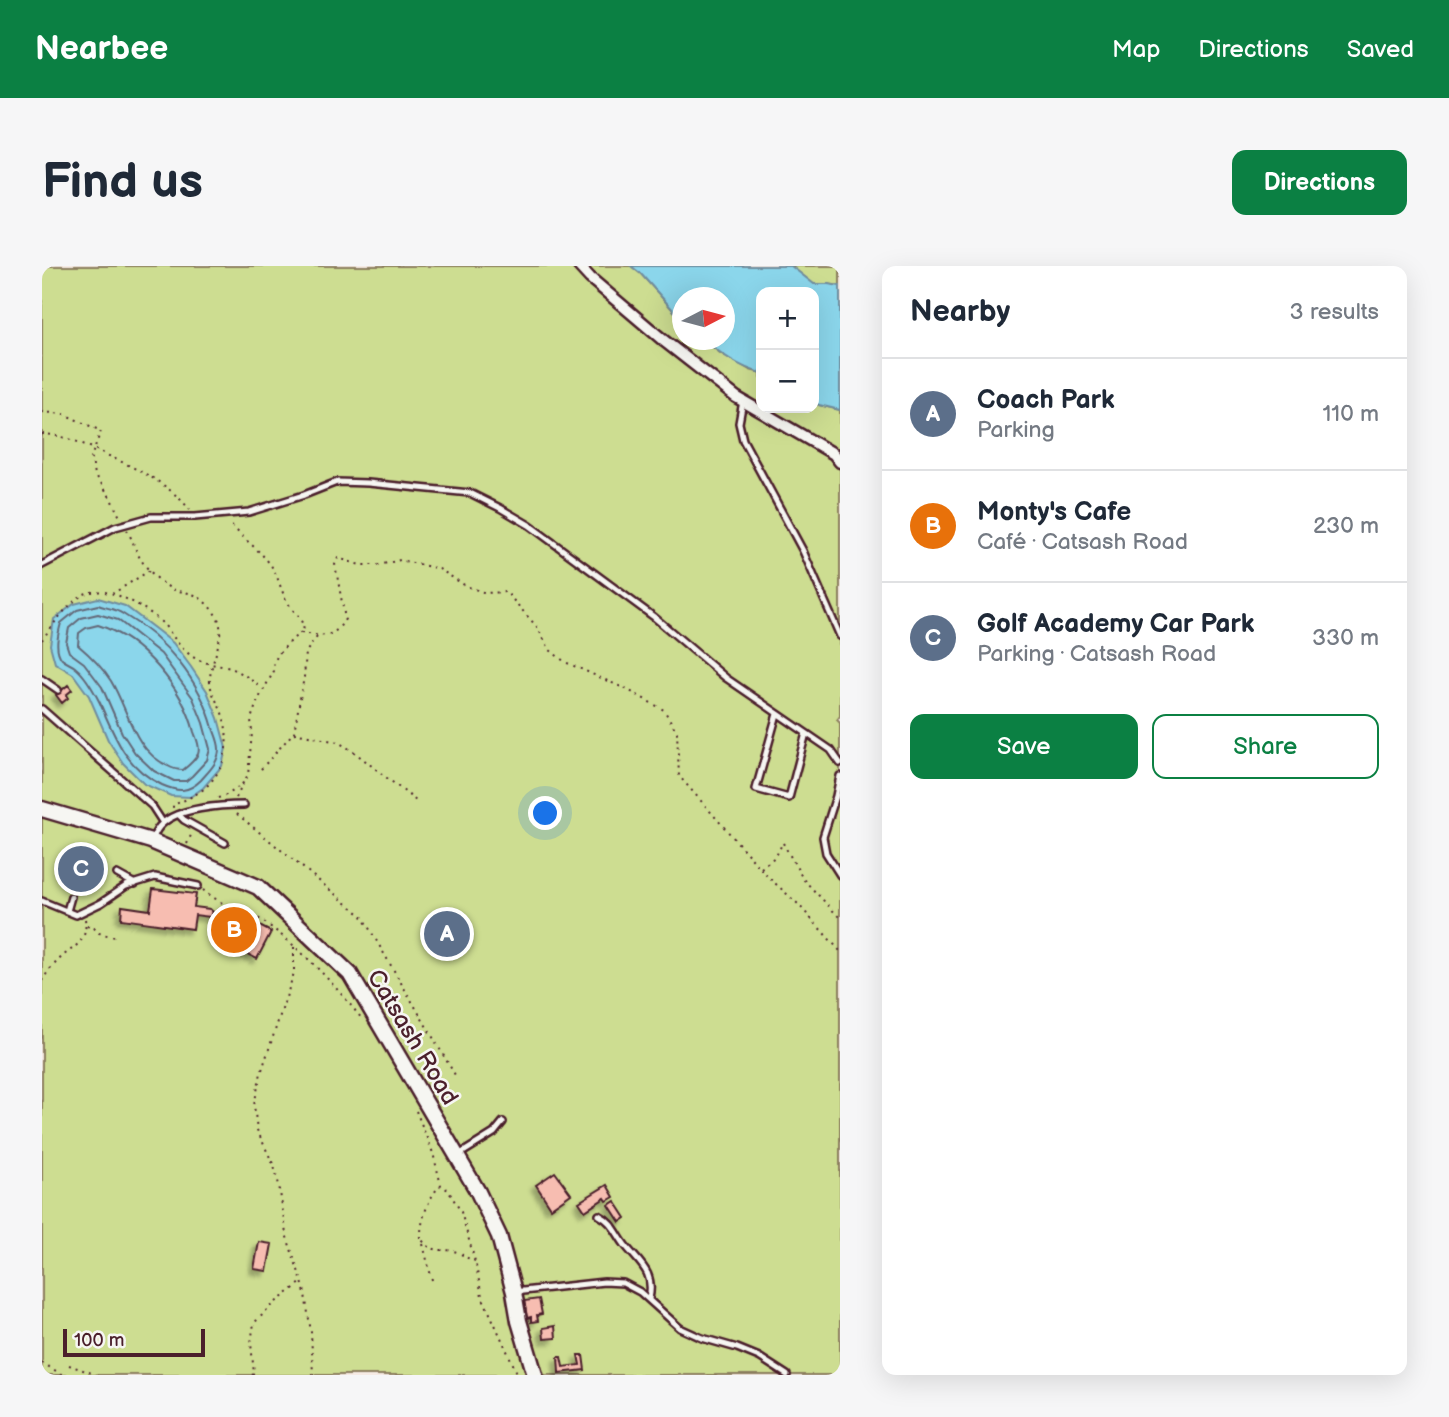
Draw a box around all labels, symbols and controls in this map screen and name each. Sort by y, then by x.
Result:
text: Nearbee [35,29,168,69]
text: Map [1112,35,1160,64]
text: Directions [1198,35,1309,64]
text: Saved [1347,35,1414,64]
button: Directions [1232,150,1407,215]
text: Find us [42,153,203,212]
north arrow [672,287,735,350]
map controls [756,287,819,413]
button: + [756,287,819,350]
text: Nearby [910,294,1010,330]
text: 3 results [1290,298,1379,326]
button: − [756,350,819,413]
text: Coach Park [977,385,1115,416]
text: A [926,400,940,428]
text: 110 m [1322,400,1379,428]
text: Parking [977,416,1055,444]
text: Monty's Cafe [977,497,1131,528]
text: B [925,512,941,540]
text: 230 m [1313,512,1379,540]
text: Café · Catsash Road [977,528,1188,556]
text: Golf Academy Car Park [977,609,1255,640]
text: C [925,624,941,652]
text: 330 m [1312,624,1379,652]
text: Parking · Catsash Road [977,640,1216,668]
button: Save [910,714,1138,779]
button: Share [1152,714,1379,779]
your location [528,796,562,830]
pin: C [58,843,104,895]
pin: B [211,904,257,956]
pin: A [424,908,470,960]
street label: Catsash Road [361,964,464,1110]
scale bar [63,1326,205,1358]
text: 100 m [74,1329,125,1352]

